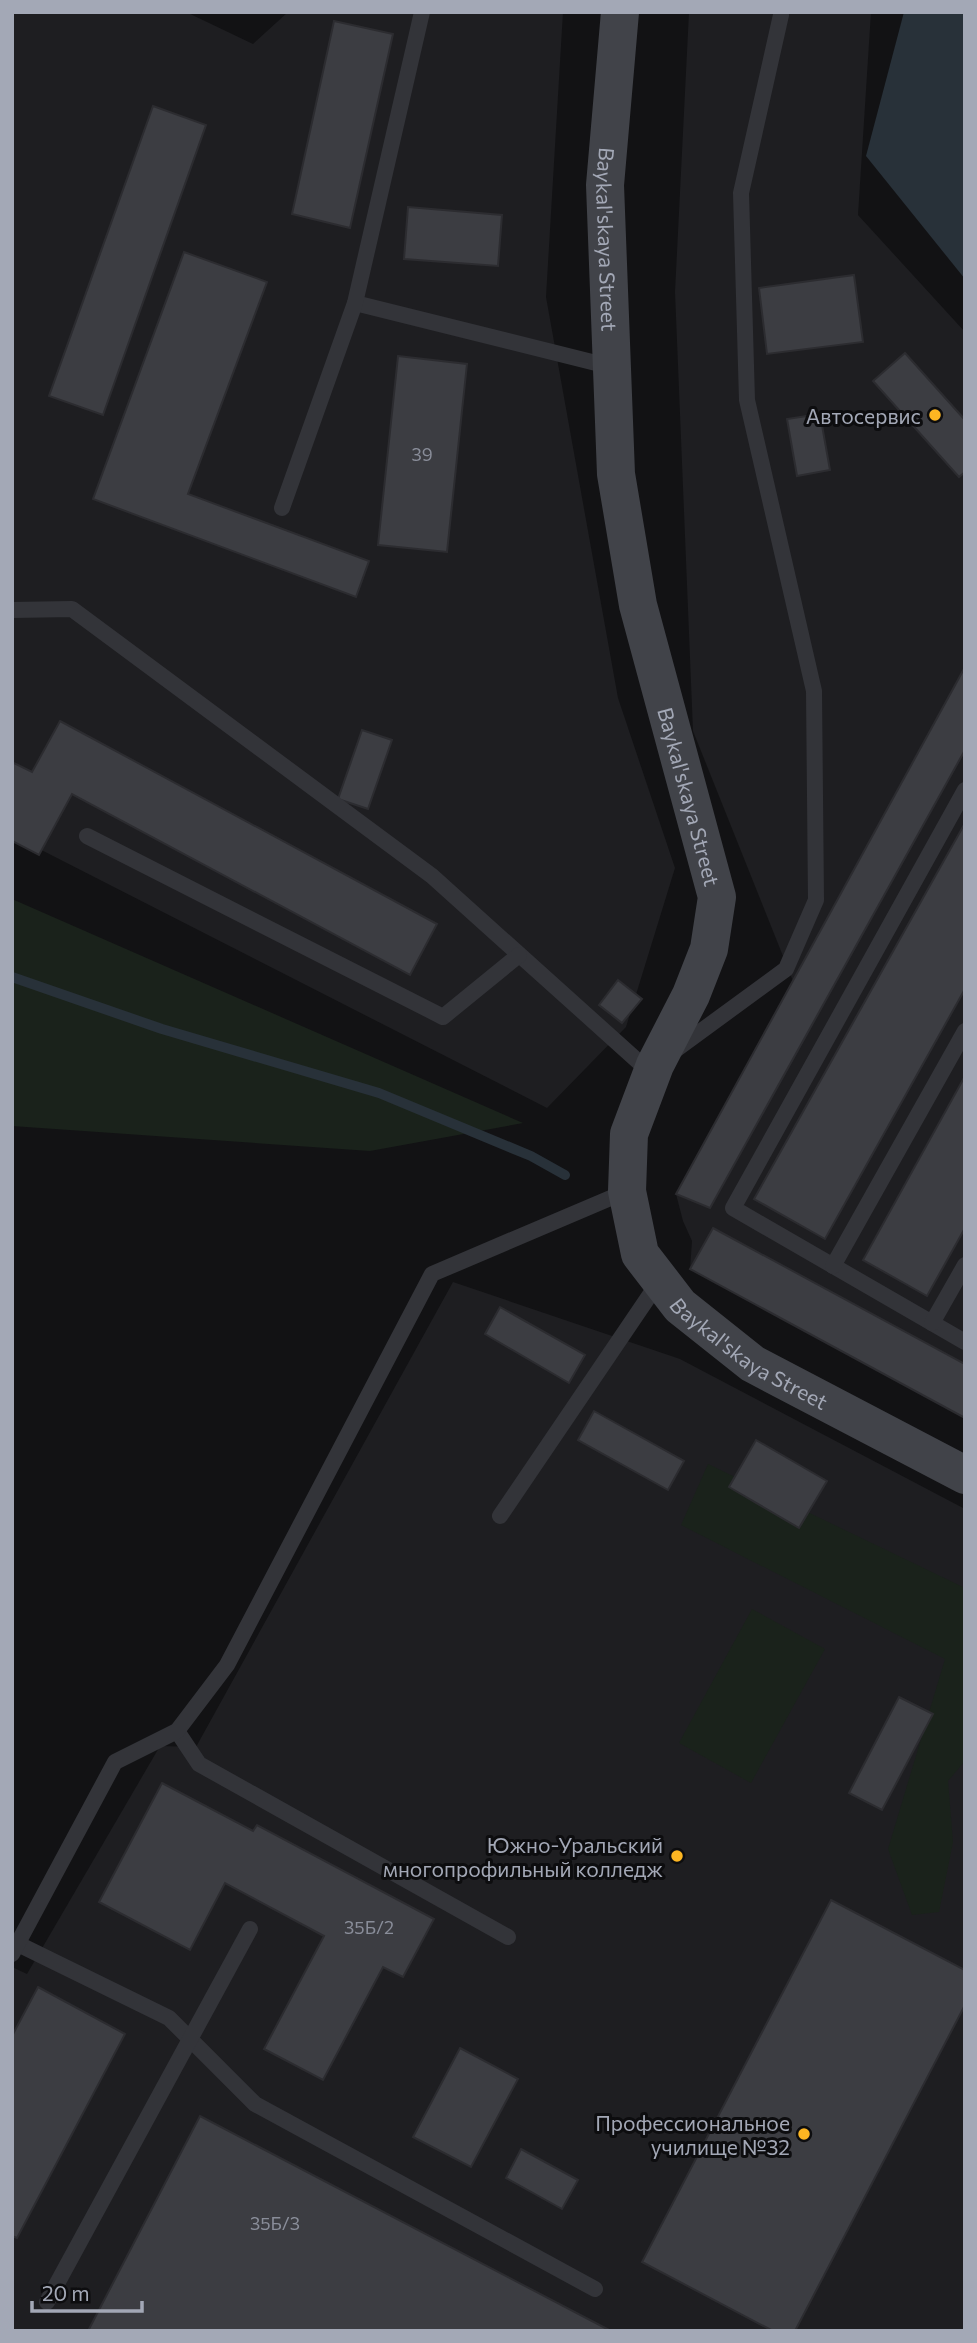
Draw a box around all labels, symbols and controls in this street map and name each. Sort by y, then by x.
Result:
street label: Baykal'skaya Street [592,146,623,332]
place label: Автосервис [806,403,921,428]
marker: Автосервис [927,407,943,423]
house number: 39 [411,443,433,465]
street label: Baykal'skaya Street [654,704,726,888]
street label: Baykal'skaya Street [665,1292,832,1414]
place label: Южно-Уральский многопрофильный колледж [383,1832,663,1881]
marker: Южно-Уральский многопрофильный колледж [669,1848,685,1864]
house number: 35Б/2 [344,1916,394,1938]
place label: Профессиональное училище №32 [595,2110,790,2159]
marker: Профессиональное училище №32 [796,2126,812,2142]
house number: 35Б/3 [250,2212,300,2234]
scale bar [32,2270,142,2314]
text: 20 m [42,2280,90,2305]

